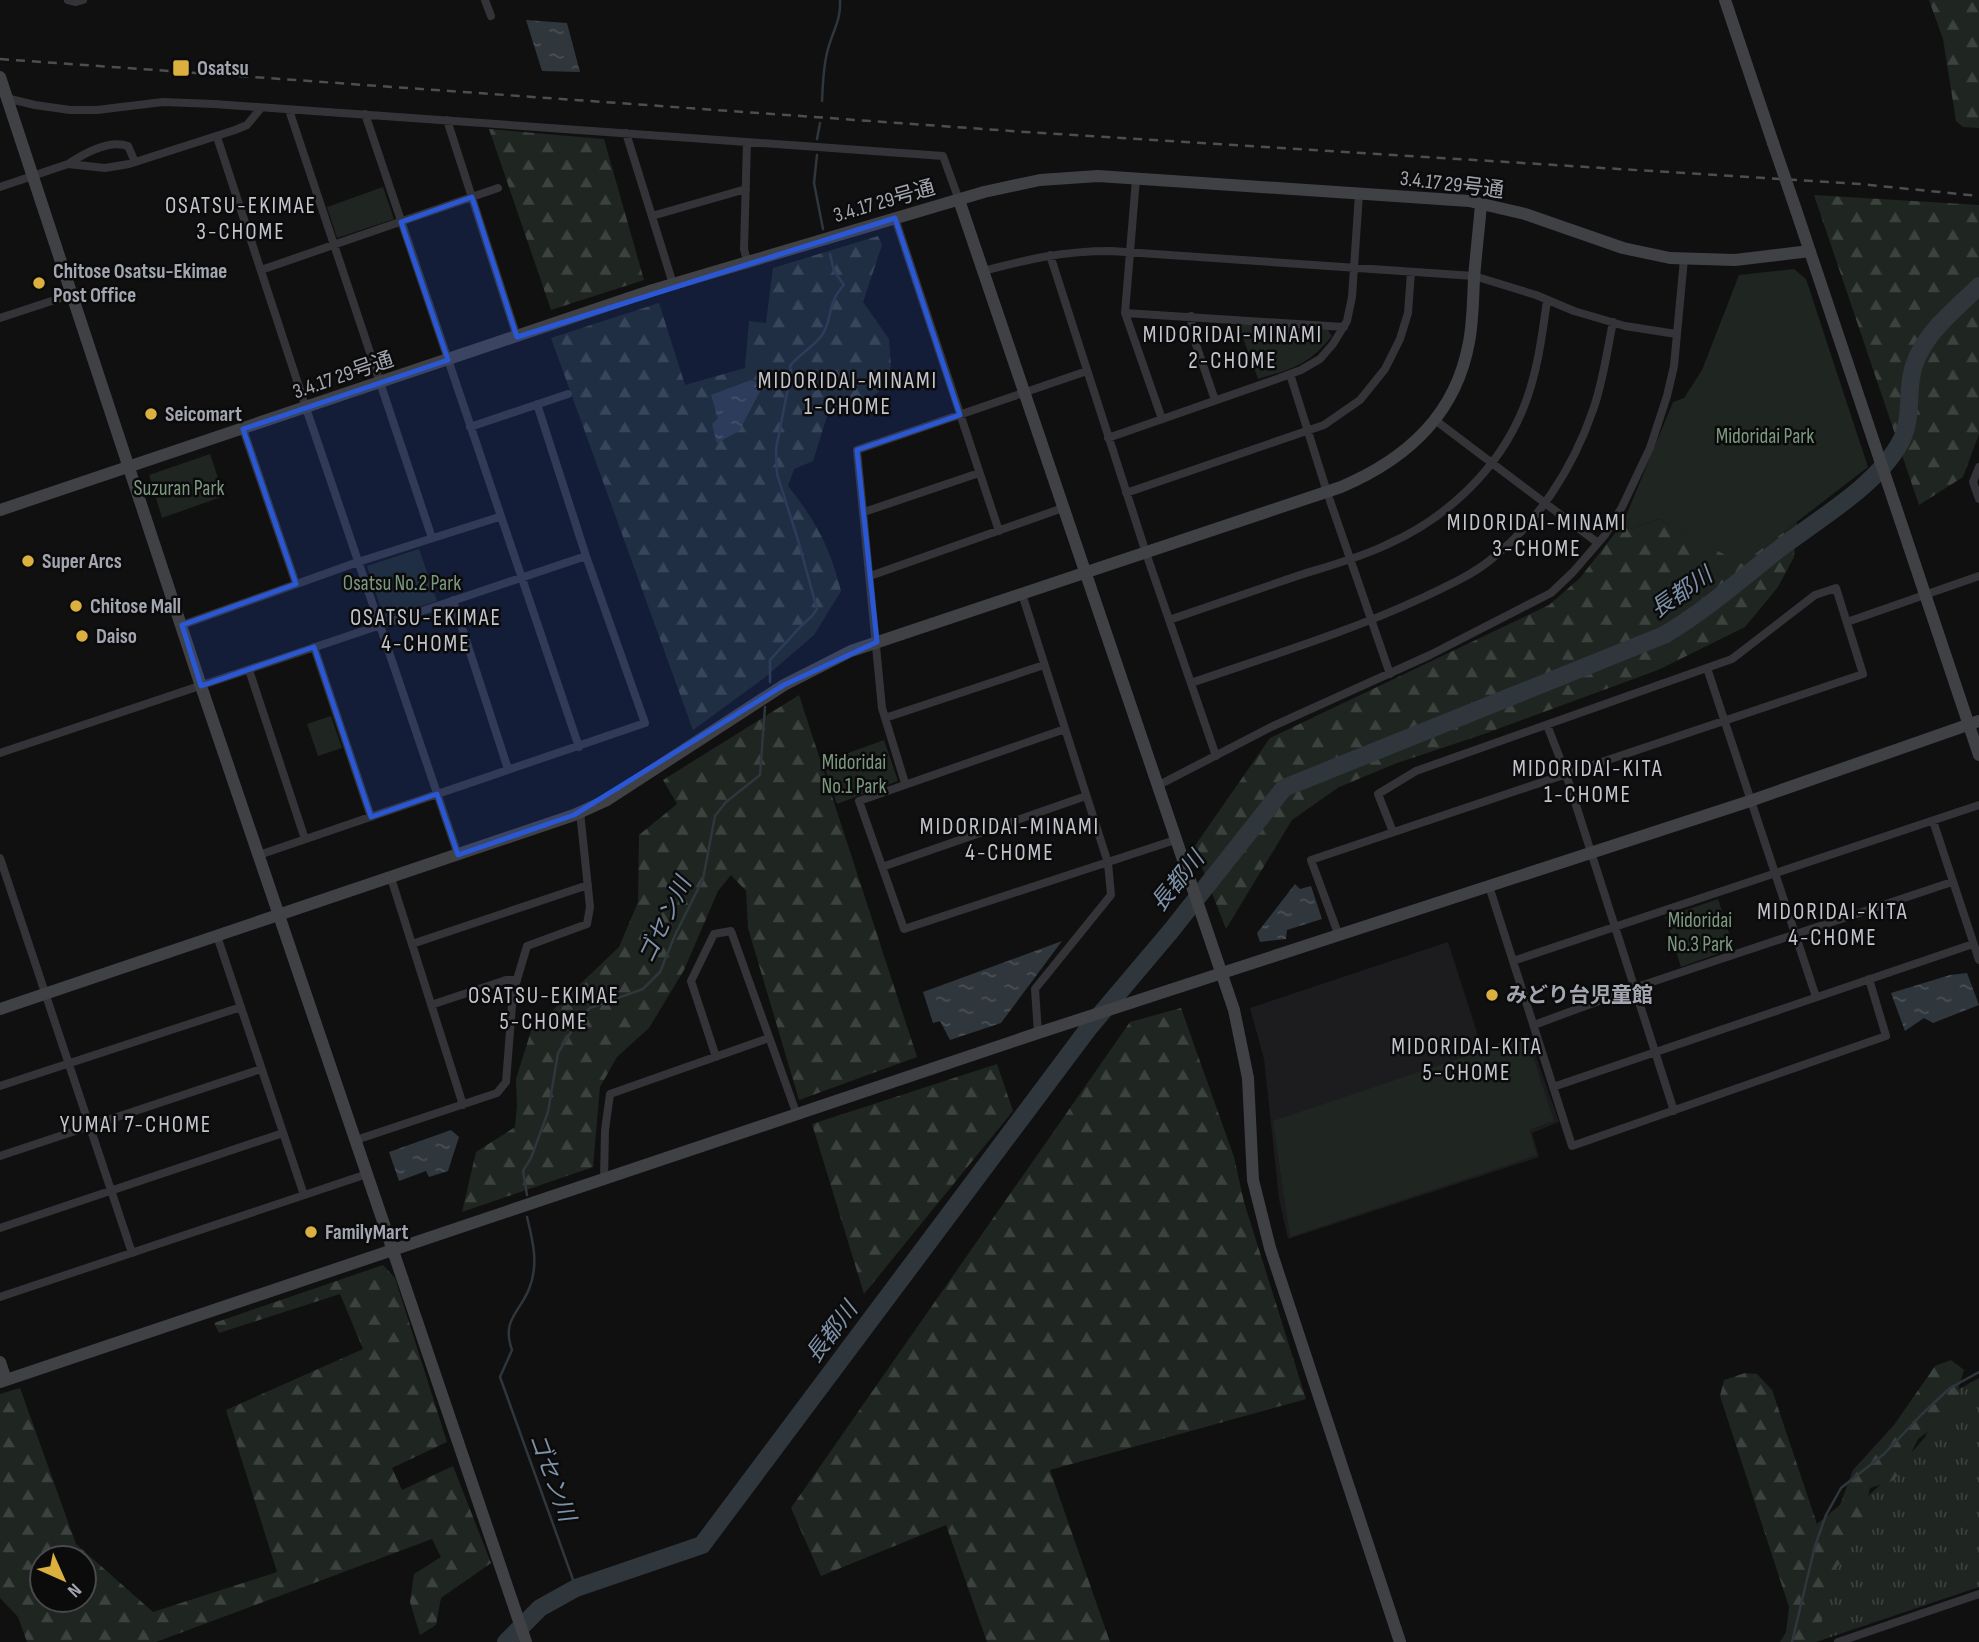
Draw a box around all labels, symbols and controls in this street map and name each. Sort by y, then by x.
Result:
place label: Osatsu [197,56,249,81]
marker: Osatsu [171,58,191,78]
street label: 3.4.17 29号通 [1398,166,1505,203]
street label: 3.4.17 29号通 [830,175,938,228]
district label: OSATSU-EKIMAE 3-CHOME [165,192,317,246]
place label: Chitose Osatsu-Ekimae Post Office [53,259,227,308]
marker: Chitose Osatsu-Ekimae Post Office [31,275,47,291]
district label: MIDORIDAI-MINAMI 2-CHOME [1143,321,1323,375]
street label: 3.4.17 29号通 [290,347,397,404]
district label: MIDORIDAI-MINAMI 1-CHOME [758,367,938,421]
place label: Seicomart [165,402,242,427]
marker: Seicomart [143,406,159,422]
park label: Midoridai Park [1716,424,1814,449]
park label: Suzuran Park [134,476,224,501]
district label: MIDORIDAI-MINAMI 3-CHOME [1447,509,1627,563]
place label: Super Arcs [42,549,122,574]
marker: Super Arcs [20,553,36,569]
water label: 長都川 [1645,560,1720,624]
park label: Osatsu No.2 Park [343,571,461,596]
place label: Chitose Mall [90,594,181,619]
marker: Chitose Mall [68,598,84,614]
district label: OSATSU-EKIMAE 4-CHOME [350,604,502,658]
place label: Daiso [96,624,137,649]
marker: Daiso [74,628,90,644]
park label: Midoridai No.1 Park [822,750,886,799]
district label: MIDORIDAI-KITA 1-CHOME [1512,755,1664,809]
district label: MIDORIDAI-MINAMI 4-CHOME [920,813,1100,867]
water label: 長都川 [1145,844,1212,917]
water label: ゴセン川 [632,870,699,968]
district label: MIDORIDAI-KITA 4-CHOME [1757,898,1909,952]
park label: Midoridai No.3 Park [1667,908,1733,957]
district label: OSATSU-EKIMAE 5-CHOME [468,982,620,1036]
place label: みどり台児童館 [1506,983,1653,1008]
marker: みどり台児童館 [1484,987,1500,1003]
district label: MIDORIDAI-KITA 5-CHOME [1391,1033,1543,1087]
district label: YUMAI 7-CHOME [60,1111,212,1139]
place label: FamilyMart [325,1220,408,1245]
marker: FamilyMart [303,1224,319,1240]
water label: 長都川 [800,1294,866,1369]
water label: ゴセン川 [523,1429,582,1528]
north arrow [28,1544,98,1614]
text: N [62,1578,86,1602]

